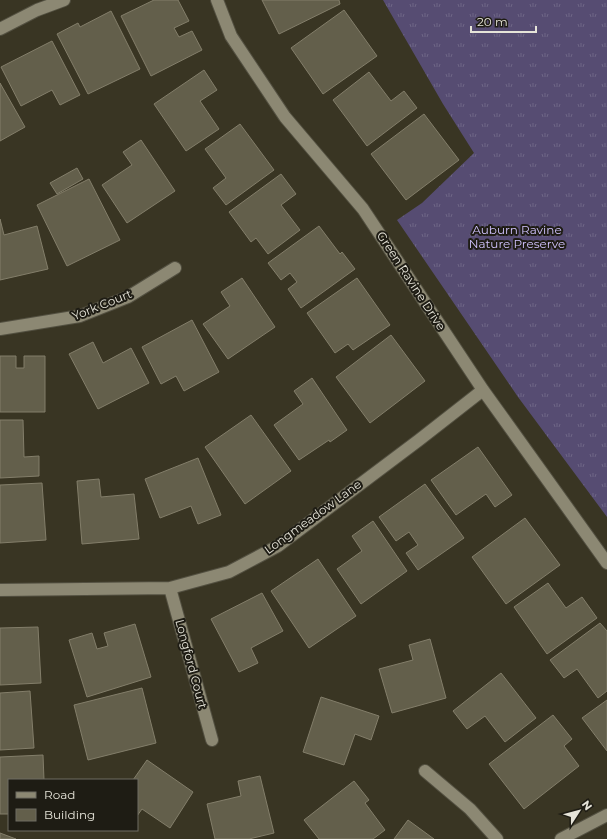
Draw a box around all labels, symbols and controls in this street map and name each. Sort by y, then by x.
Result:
scale bar [471,8,536,34]
text: 20 m [477,14,508,29]
park label: Auburn Ravine Nature Preserve [469,222,565,251]
street label: Green Ravine Drive [374,228,449,333]
street label: York Court [70,286,134,323]
street label: Longmeadow Lane [261,476,364,557]
street label: Longford Court [172,618,211,710]
legend [8,779,138,831]
text: Road [44,787,75,802]
north arrow [559,791,599,831]
text: N [579,797,595,813]
text: Building [44,807,95,822]

